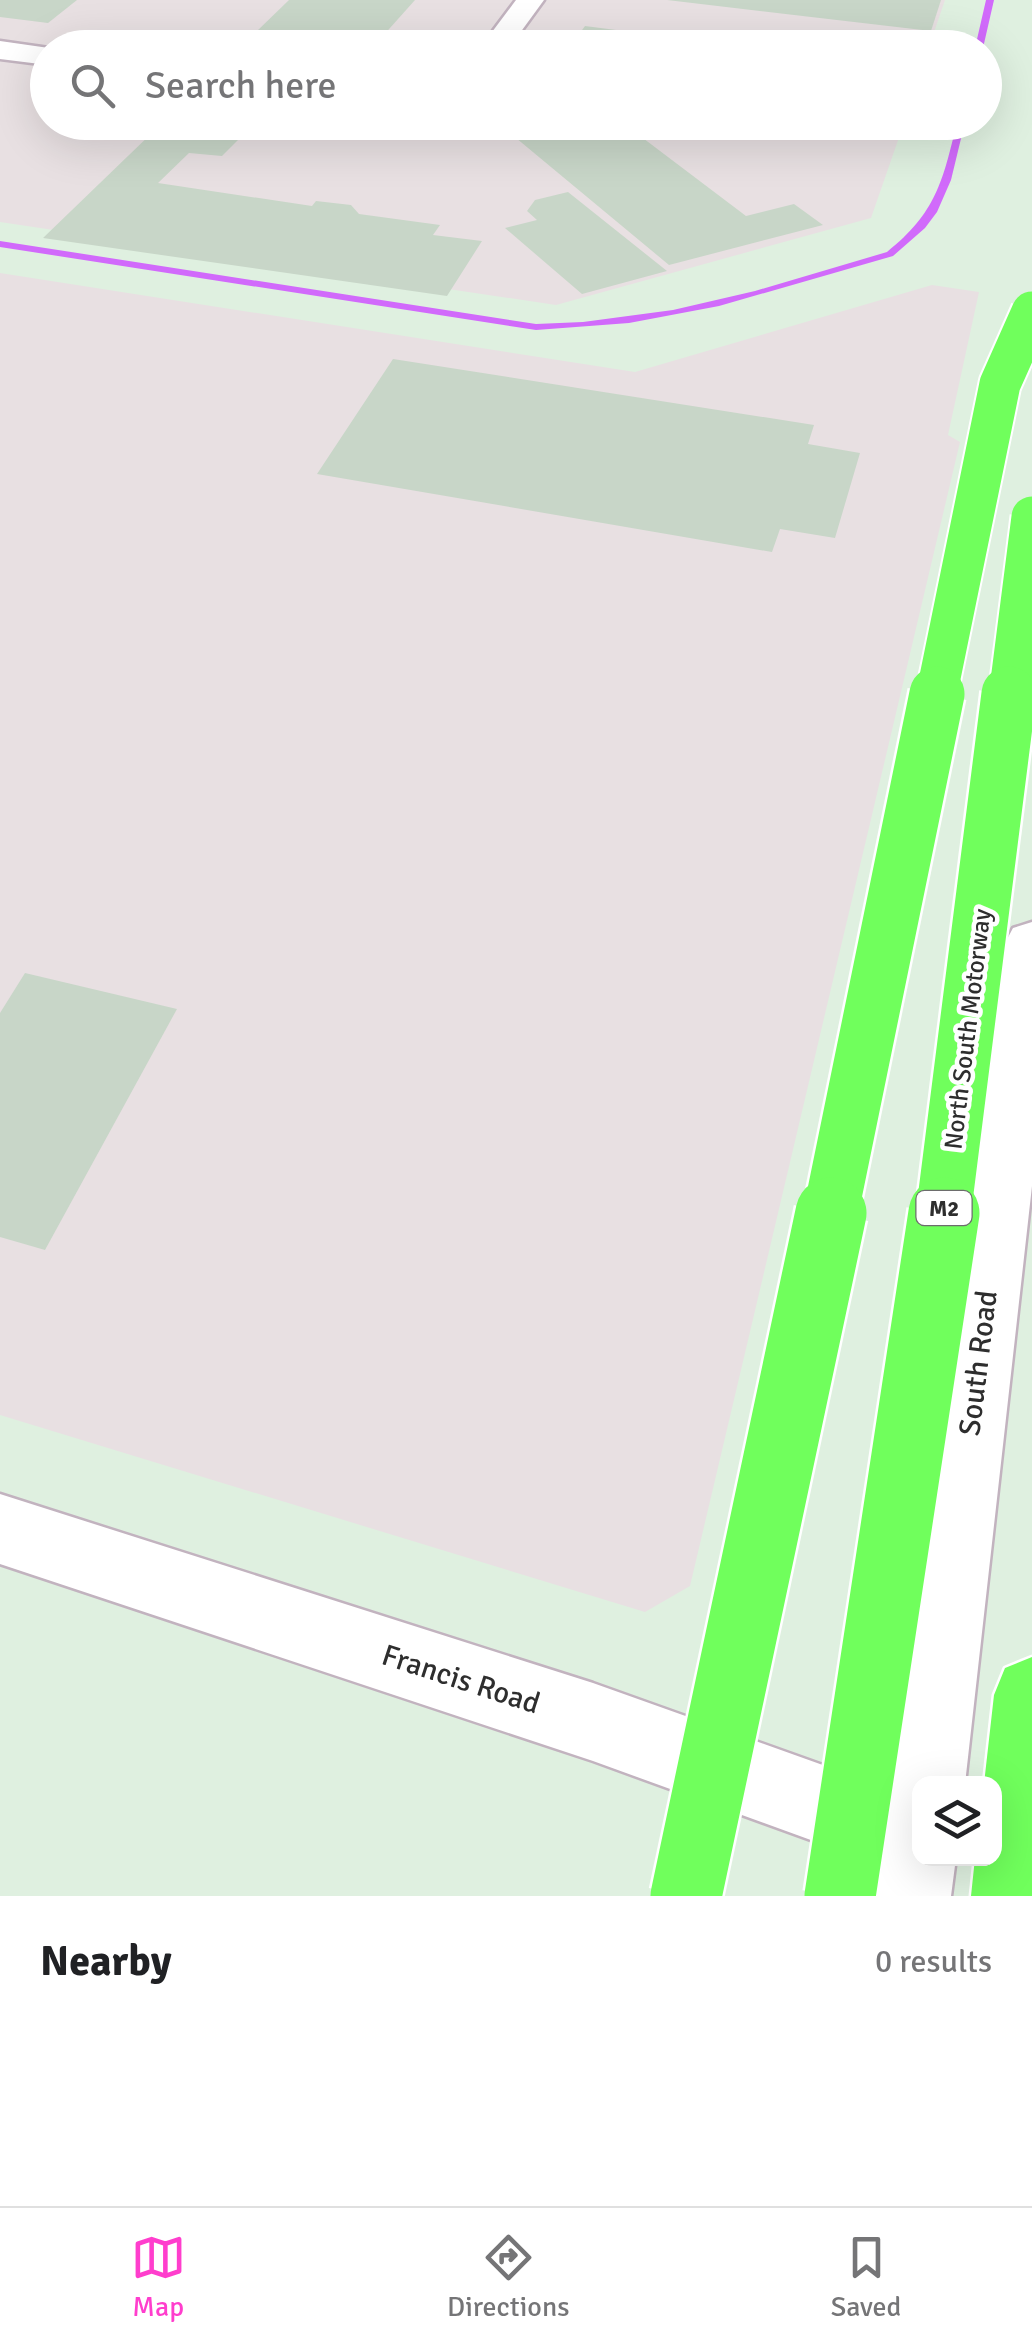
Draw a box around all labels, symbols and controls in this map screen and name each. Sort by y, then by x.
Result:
search box [30,30,1002,140]
icon: search [65,58,120,113]
text: Search here [145,62,337,109]
street label: North South Motorway [937,907,998,1151]
road number: M2 [916,1191,972,1225]
street label: South Road [951,1288,1006,1438]
street label: Francis Road [377,1637,544,1722]
map controls [912,1776,1002,1866]
button: layers [912,1776,1002,1866]
text: Nearby [40,1936,172,1987]
text: 0 results [875,1942,992,1981]
tab: Map [131,2230,186,2324]
tab: Directions [447,2230,569,2324]
tab: Saved [831,2230,901,2324]

